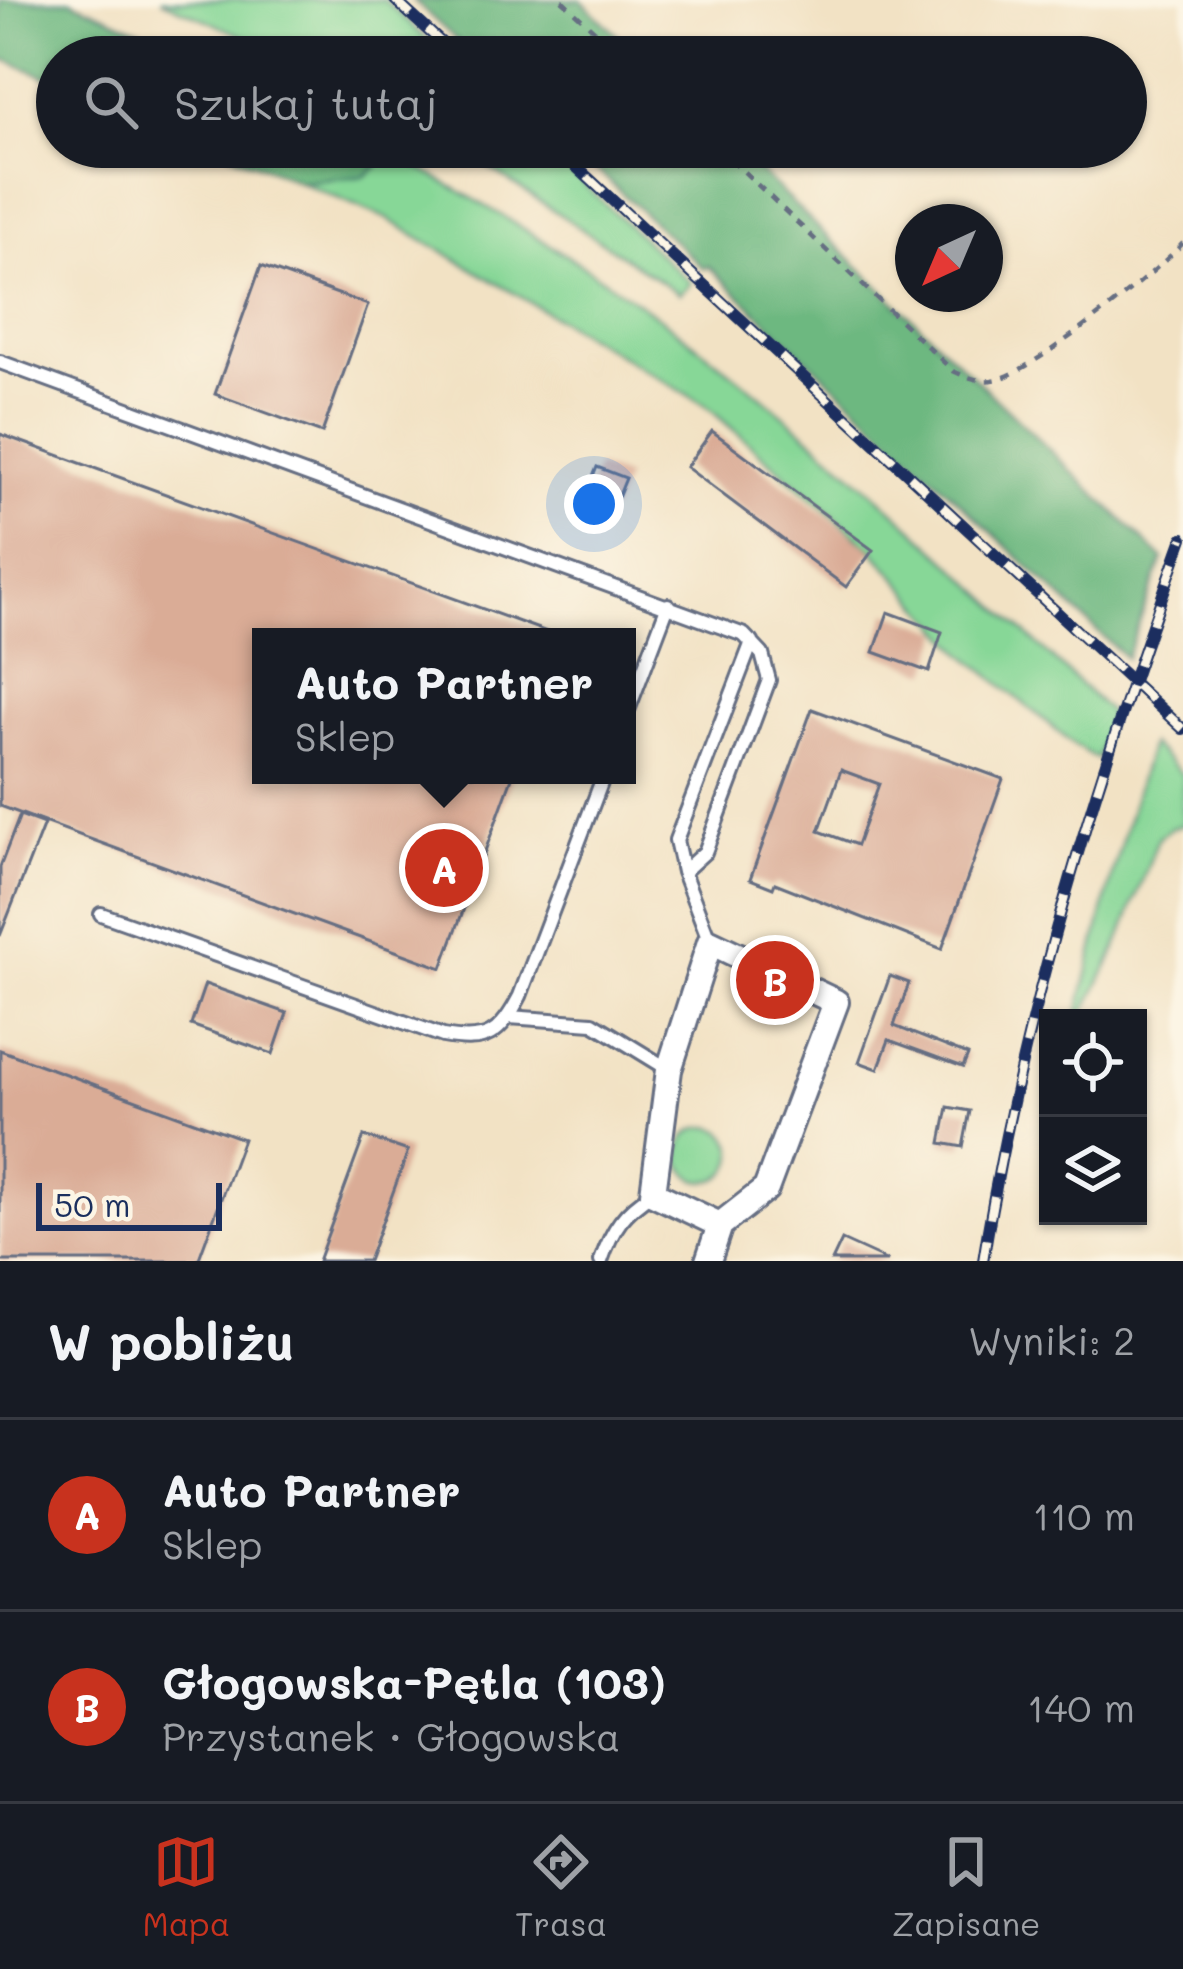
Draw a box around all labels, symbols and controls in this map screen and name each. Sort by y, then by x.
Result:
search box [36,36,1147,168]
icon: search [78,69,144,135]
text: Szukaj tutaj [174,73,438,131]
north arrow [895,204,1003,312]
your location [564,474,624,534]
popup [252,628,636,784]
text: Auto Partner [295,652,593,710]
text: Sklep [295,710,395,761]
pin: A [405,823,483,913]
pin: B [736,935,814,1025]
map controls [1039,1009,1147,1225]
button: locate [1039,1009,1147,1117]
button: layers [1039,1117,1147,1225]
scale bar [36,1177,222,1230]
text: 50 m [54,1182,130,1225]
text: W pobliżu [48,1306,294,1373]
text: Wyniki: 2 [968,1314,1135,1365]
text: Auto Partner [162,1460,461,1518]
text: A [73,1489,101,1540]
text: 110 m [1033,1489,1135,1540]
text: Sklep [162,1518,263,1569]
text: Głogowska-Pętla (103) [162,1652,666,1710]
text: B [74,1681,100,1732]
text: 140 m [1027,1681,1135,1732]
text: Przystanek · Głogowska [162,1710,620,1761]
tab: Mapa [142,1829,230,1944]
tab: Trasa [515,1829,607,1944]
tab: Zapisane [892,1829,1041,1944]

